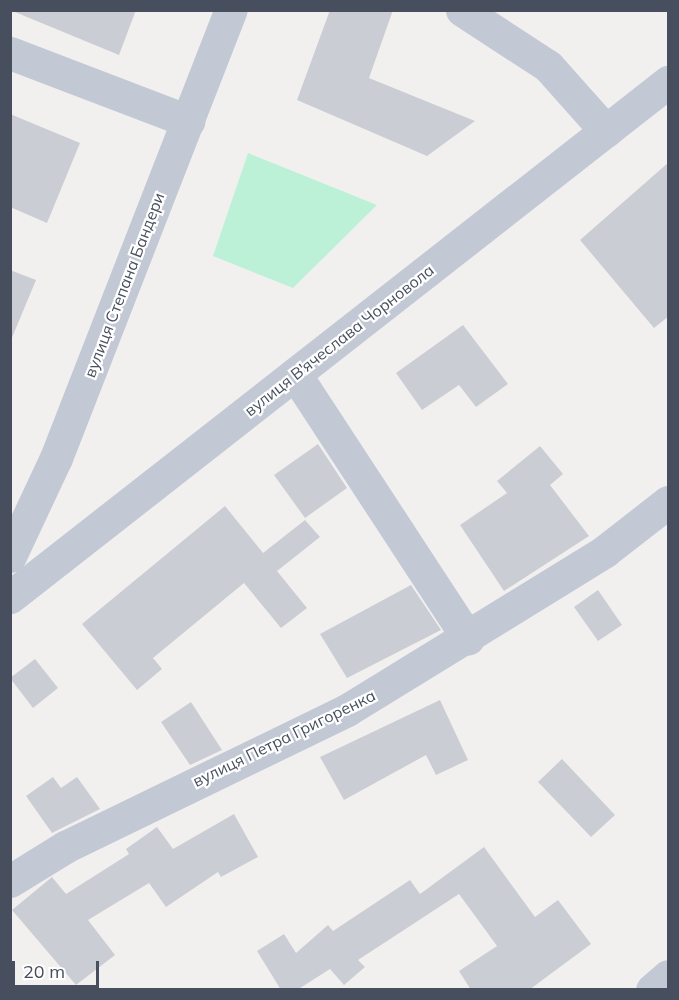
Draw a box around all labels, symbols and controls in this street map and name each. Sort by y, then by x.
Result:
street label: вулиця Степана Бандери [80,190,168,380]
street label: вулиця В'ячеслава Чорновола [240,260,438,420]
street label: вулиця Петра Григоренка [190,685,378,791]
scale bar [15,949,102,987]
text: 20 m [23,960,65,983]

